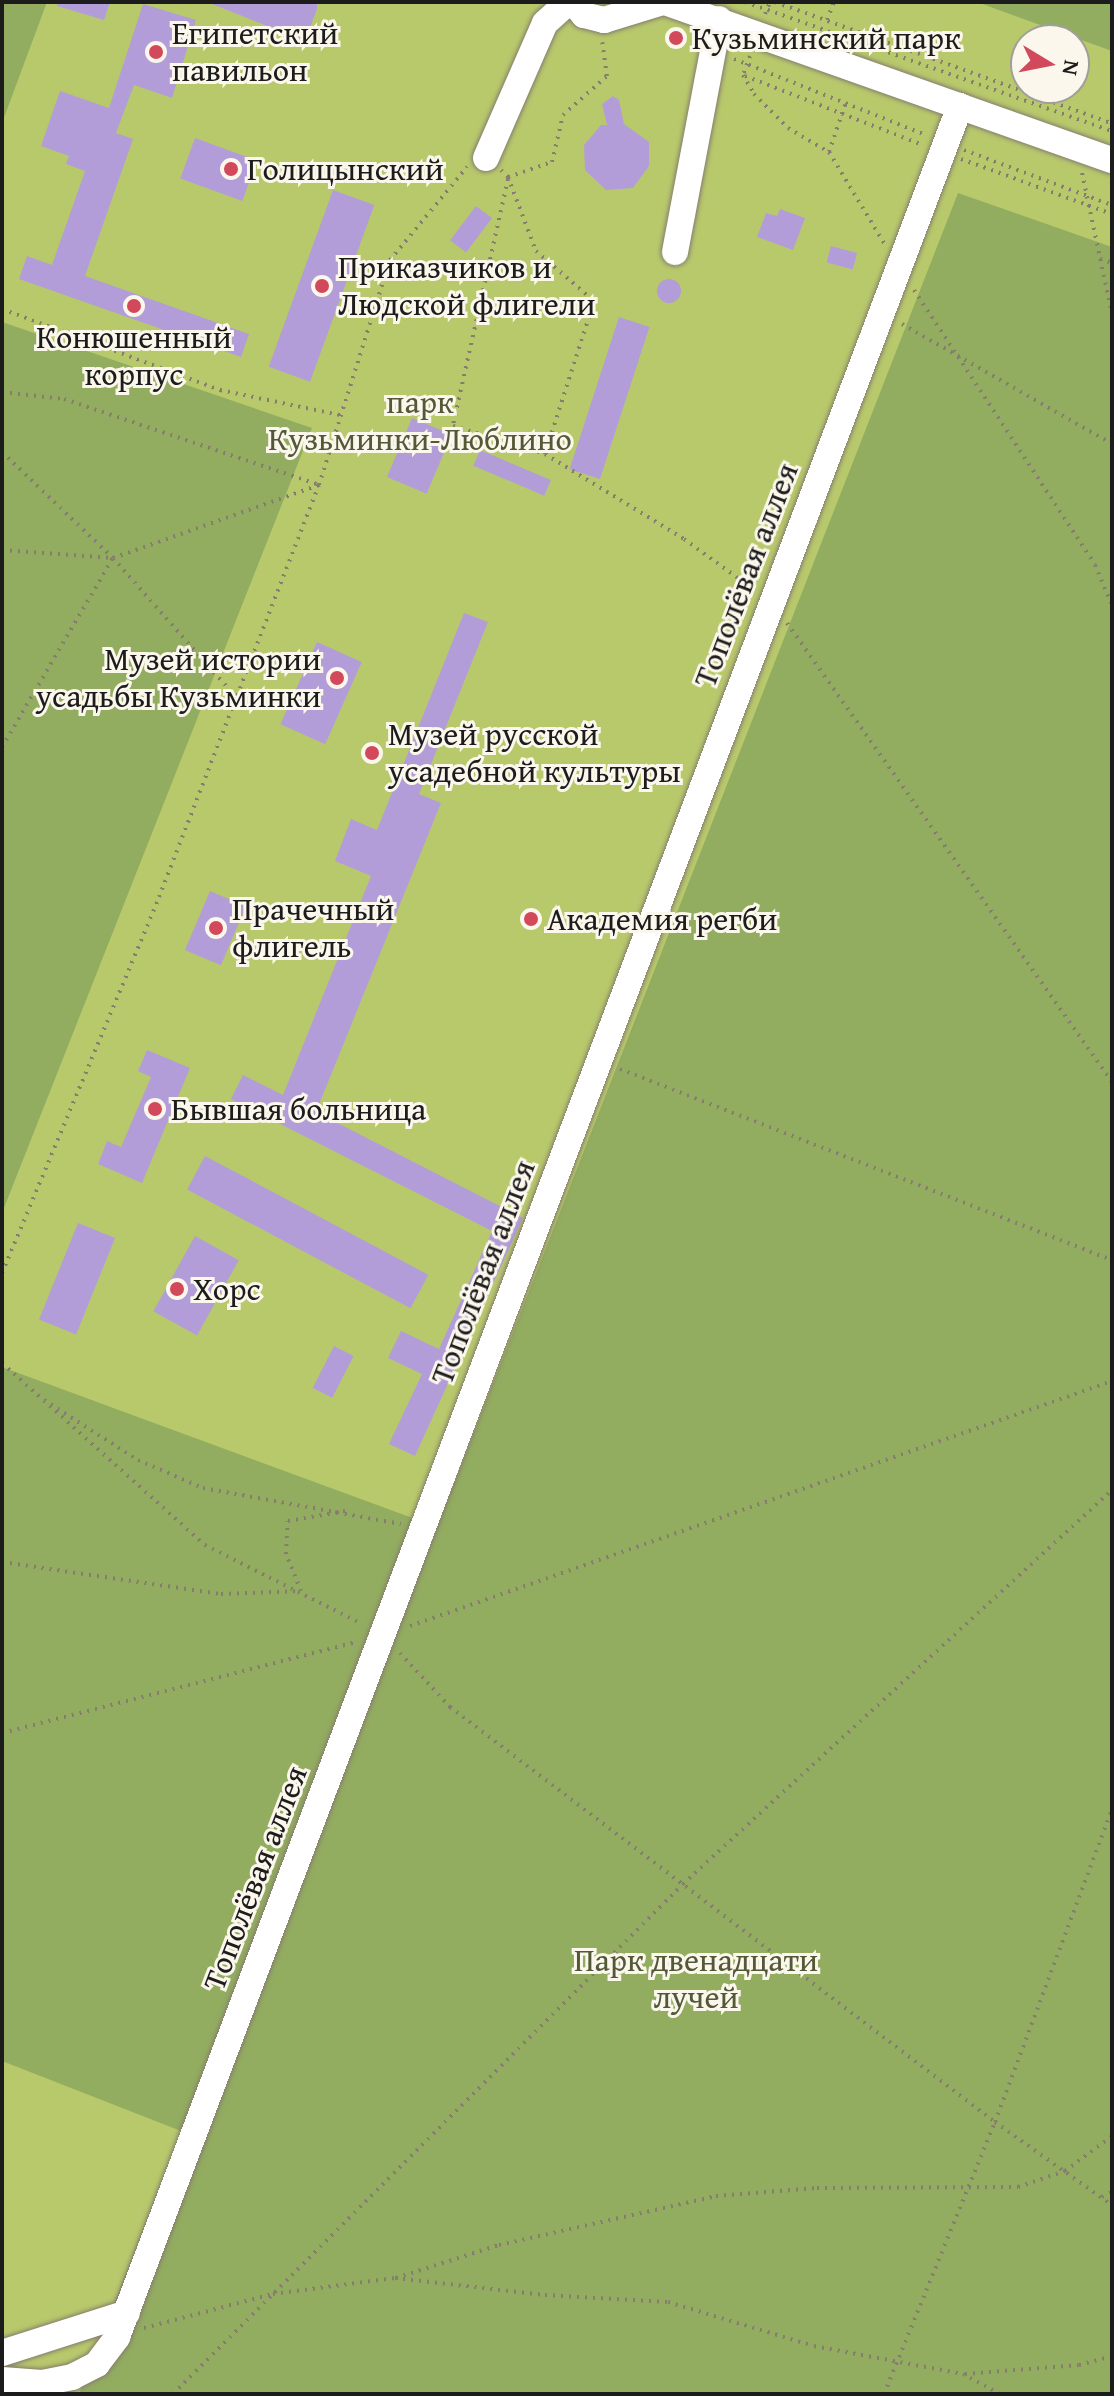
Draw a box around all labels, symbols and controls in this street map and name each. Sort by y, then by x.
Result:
place label: Египетский павильон [172,15,338,90]
place label: Кузьминский парк [692,19,961,57]
north arrow [1010,24,1090,104]
marker: Кузьминский парк [667,29,685,47]
marker: Египетский павильон [147,43,165,61]
text: N [1055,58,1089,78]
place label: Голицынский [247,150,444,188]
marker: Голицынский [222,160,240,178]
place label: Приказчиков и Людской флигели [338,249,595,324]
marker: Приказчиков и Людской флигели [313,277,331,295]
marker: Конюшенный корпус [125,297,143,315]
place label: Конюшенный корпус [36,319,232,394]
park label: парк Кузьминки-Люблино [268,384,572,459]
street label: Тополёвая аллея [686,457,806,693]
place label: Музей истории усадьбы Кузьминки [36,641,321,716]
marker: Музей истории усадьбы Кузьминки [328,669,346,687]
place label: Музей русской усадебной культуры [388,716,681,791]
marker: Музей русской усадебной культуры [363,744,381,762]
place label: Прачечный флигель [232,891,394,966]
place label: Академия регби [547,900,777,938]
marker: Академия регби [522,910,540,928]
marker: Прачечный флигель [207,919,225,937]
place label: Бывшая больница [171,1090,426,1128]
marker: Бывшая больница [146,1100,164,1118]
street label: Тополёвая аллея [423,1154,543,1390]
place label: Хорс [193,1270,261,1308]
marker: Хорс [168,1280,186,1298]
street label: Тополёвая аллея [195,1760,315,1996]
park label: Парк двенадцати лучей [574,1942,818,2017]

